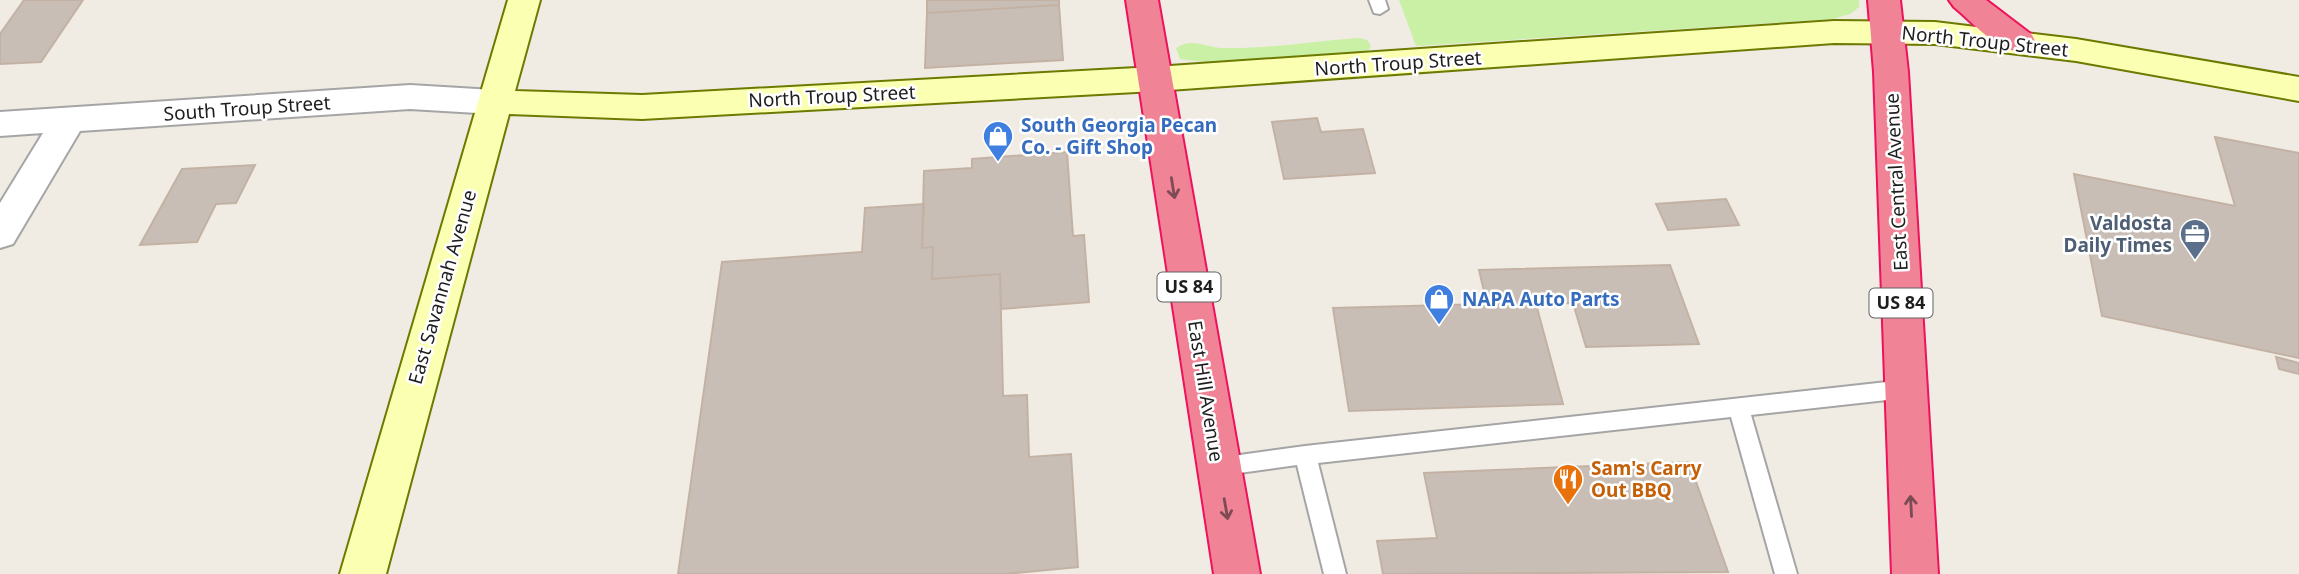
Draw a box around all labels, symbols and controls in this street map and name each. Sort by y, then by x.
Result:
street label: North Troup Street [1900,19,2070,63]
street label: North Troup Street [1314,44,1482,82]
street label: North Troup Street [748,79,916,113]
street label: South Troup Street [163,89,331,127]
street label: East Central Avenue [1878,92,1914,272]
place label: South Georgia Pecan Co. - Gift Shop [1021,112,1217,160]
shop icon: South Georgia Pecan Co. - Gift Shop [981,119,1015,163]
one-way arrow [1167,176,1180,199]
street label: East Savannah Avenue [402,187,482,387]
place label: Valdosta Daily Times [2064,210,2172,258]
office icon: Valdosta Daily Times [2178,217,2212,261]
road number: US 84 [1158,272,1220,302]
shop icon: NAPA Auto Parts [1422,282,1456,326]
place label: NAPA Auto Parts [1462,286,1620,312]
road number: US 84 [1870,288,1932,318]
street label: East Hill Avenue [1182,319,1230,463]
place label: Sam's Carry Out BBQ [1591,455,1702,503]
restaurant icon: Sam's Carry Out BBQ [1551,462,1585,506]
one-way arrow [1905,495,1918,518]
one-way arrow [1220,497,1233,520]

